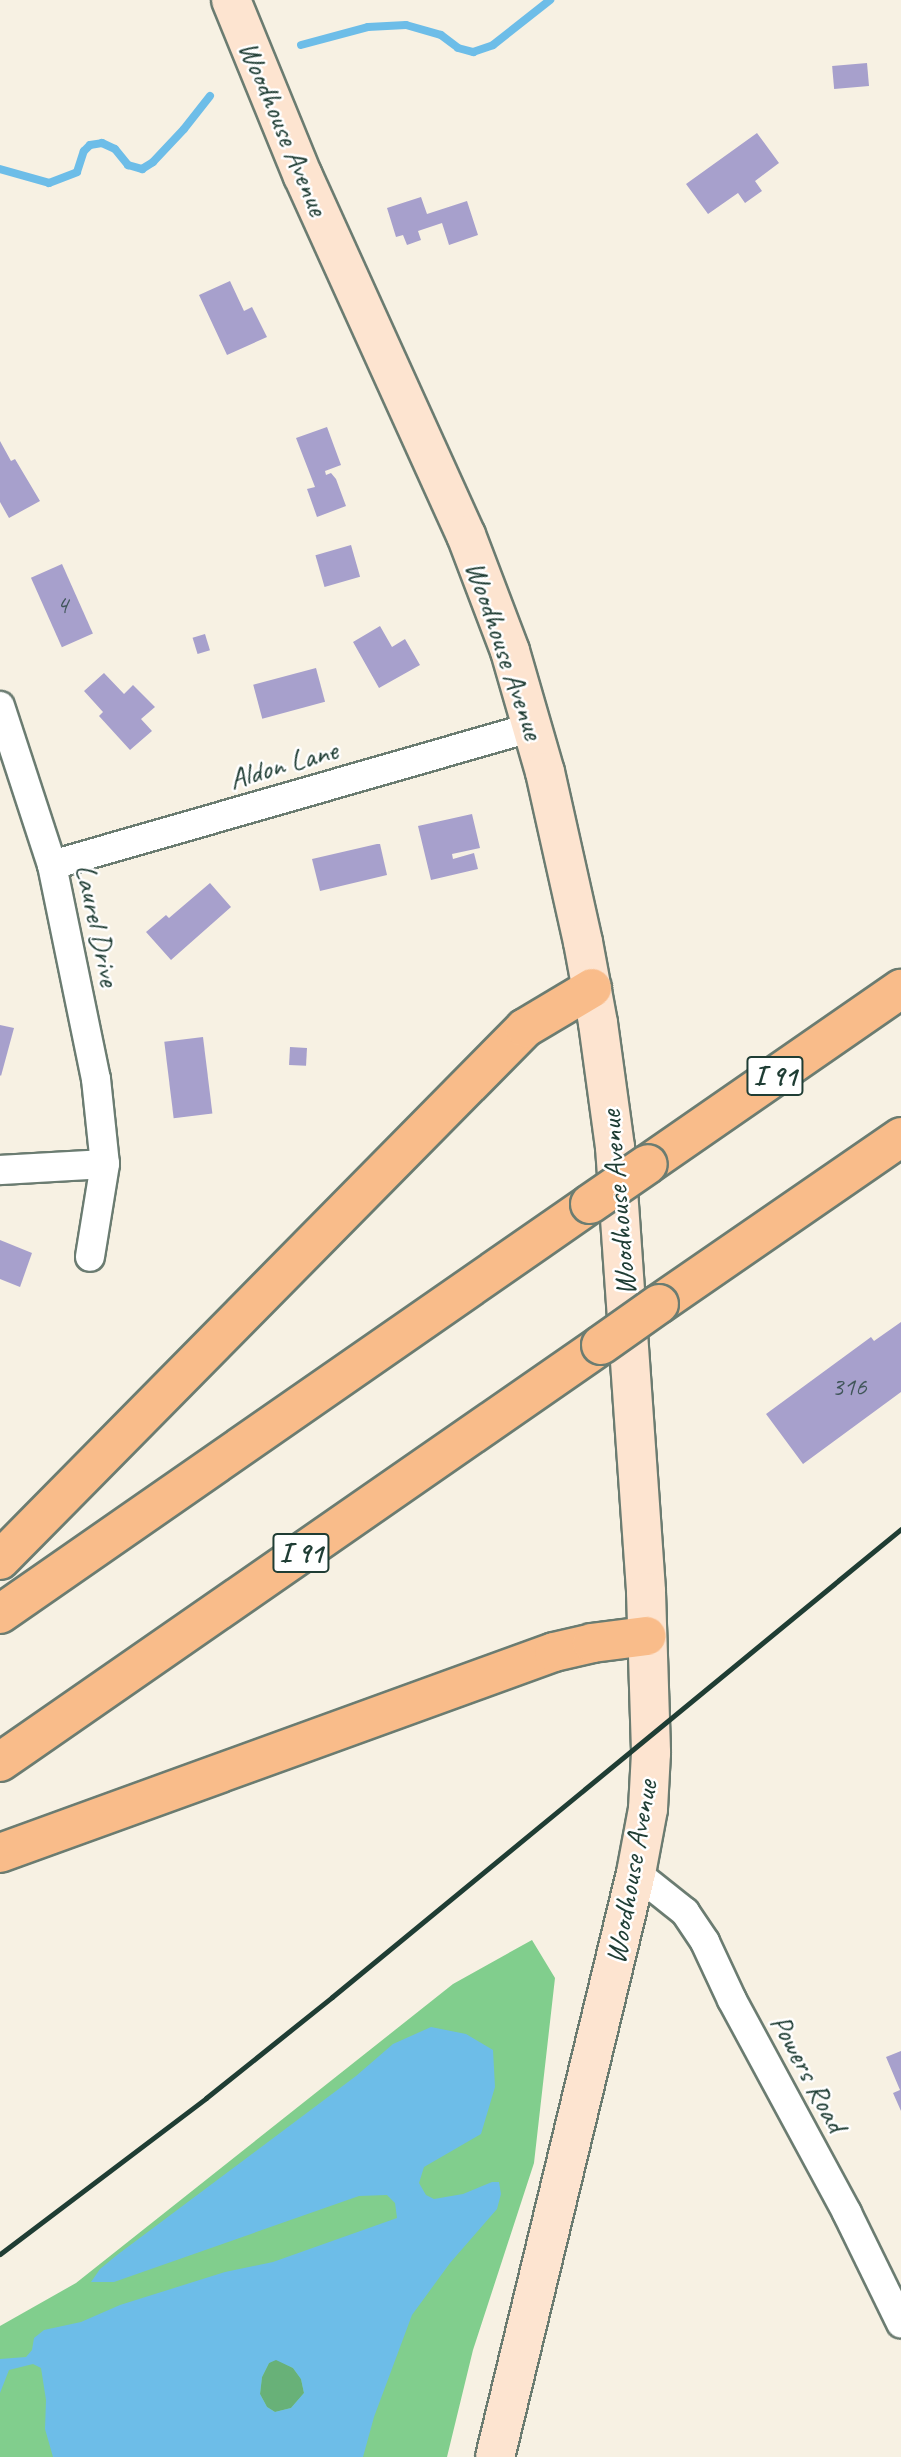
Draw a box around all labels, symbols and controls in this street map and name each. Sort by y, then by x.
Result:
street label: Woodhouse Avenue [231,35,337,221]
street label: Woodhouse Avenue [458,556,552,744]
house number: 4 [56,589,68,621]
street label: Aldon Lane [224,731,342,797]
street label: Laurel Drive [68,861,128,989]
road number: I 91 [745,1052,805,1100]
street label: Woodhouse Avenue [592,1109,644,1297]
house number: 316 [831,1371,867,1403]
road number: I 91 [271,1528,331,1578]
street label: Woodhouse Avenue [597,1777,665,1967]
street label: Powers Road [763,2008,855,2138]

